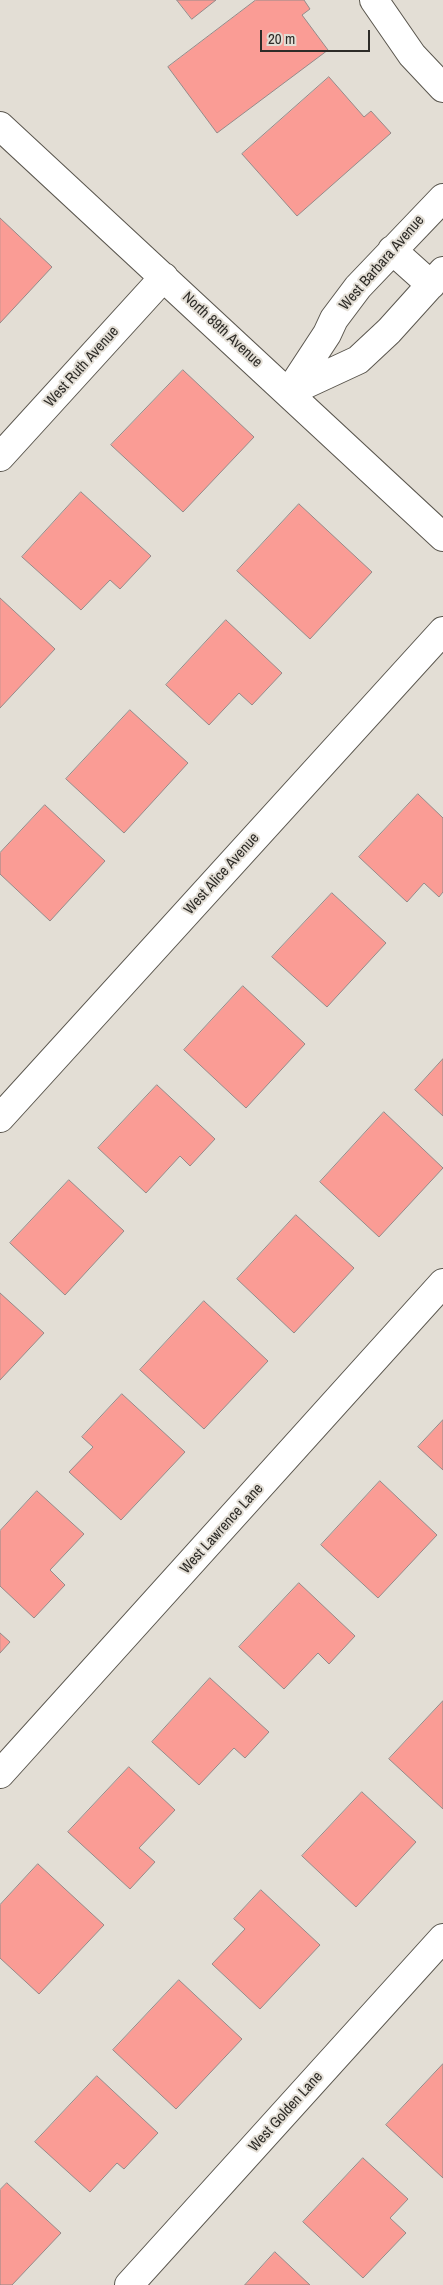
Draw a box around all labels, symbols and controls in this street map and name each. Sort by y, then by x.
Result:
scale bar [263,20,373,52]
text: 20 m [268,28,295,49]
street label: West Barbara Avenue [336,212,428,314]
street label: North 89th Avenue [178,289,266,371]
street label: West Ruth Avenue [41,323,123,411]
street label: West Alice Avenue [181,830,263,918]
street label: West Lawrence Lane [177,1480,267,1578]
street label: West Golden Lane [245,2068,327,2156]

